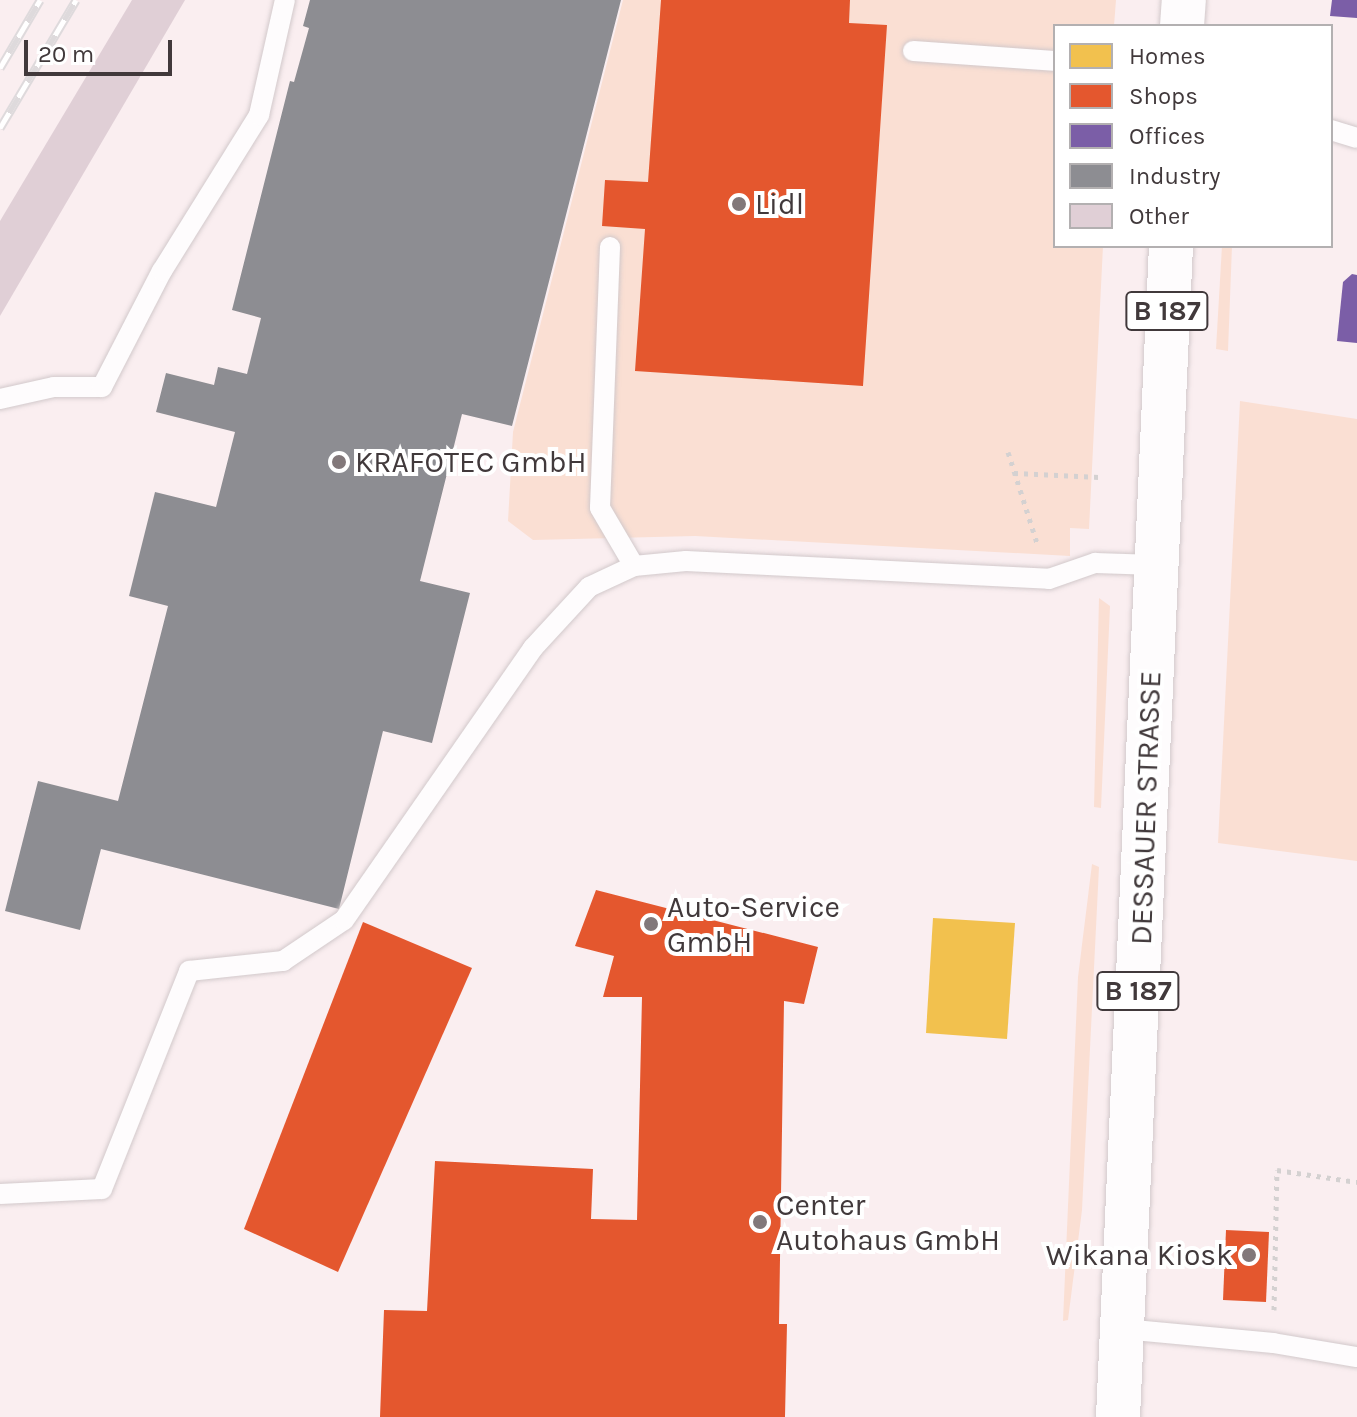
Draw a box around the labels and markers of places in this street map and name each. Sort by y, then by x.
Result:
place label: Lidl [755,186,804,222]
marker: Lidl [730,195,748,213]
place label: KRAFOTEC GmbH [355,444,587,480]
marker: KRAFOTEC GmbH [330,453,348,471]
place label: Auto-Service GmbH [667,889,840,960]
marker: Auto-Service GmbH [642,915,660,933]
place label: Center Autohaus GmbH [776,1187,1000,1258]
marker: Center Autohaus GmbH [751,1213,769,1231]
place label: Wikana Kiosk [1046,1237,1233,1273]
marker: Wikana Kiosk [1240,1246,1258,1264]

